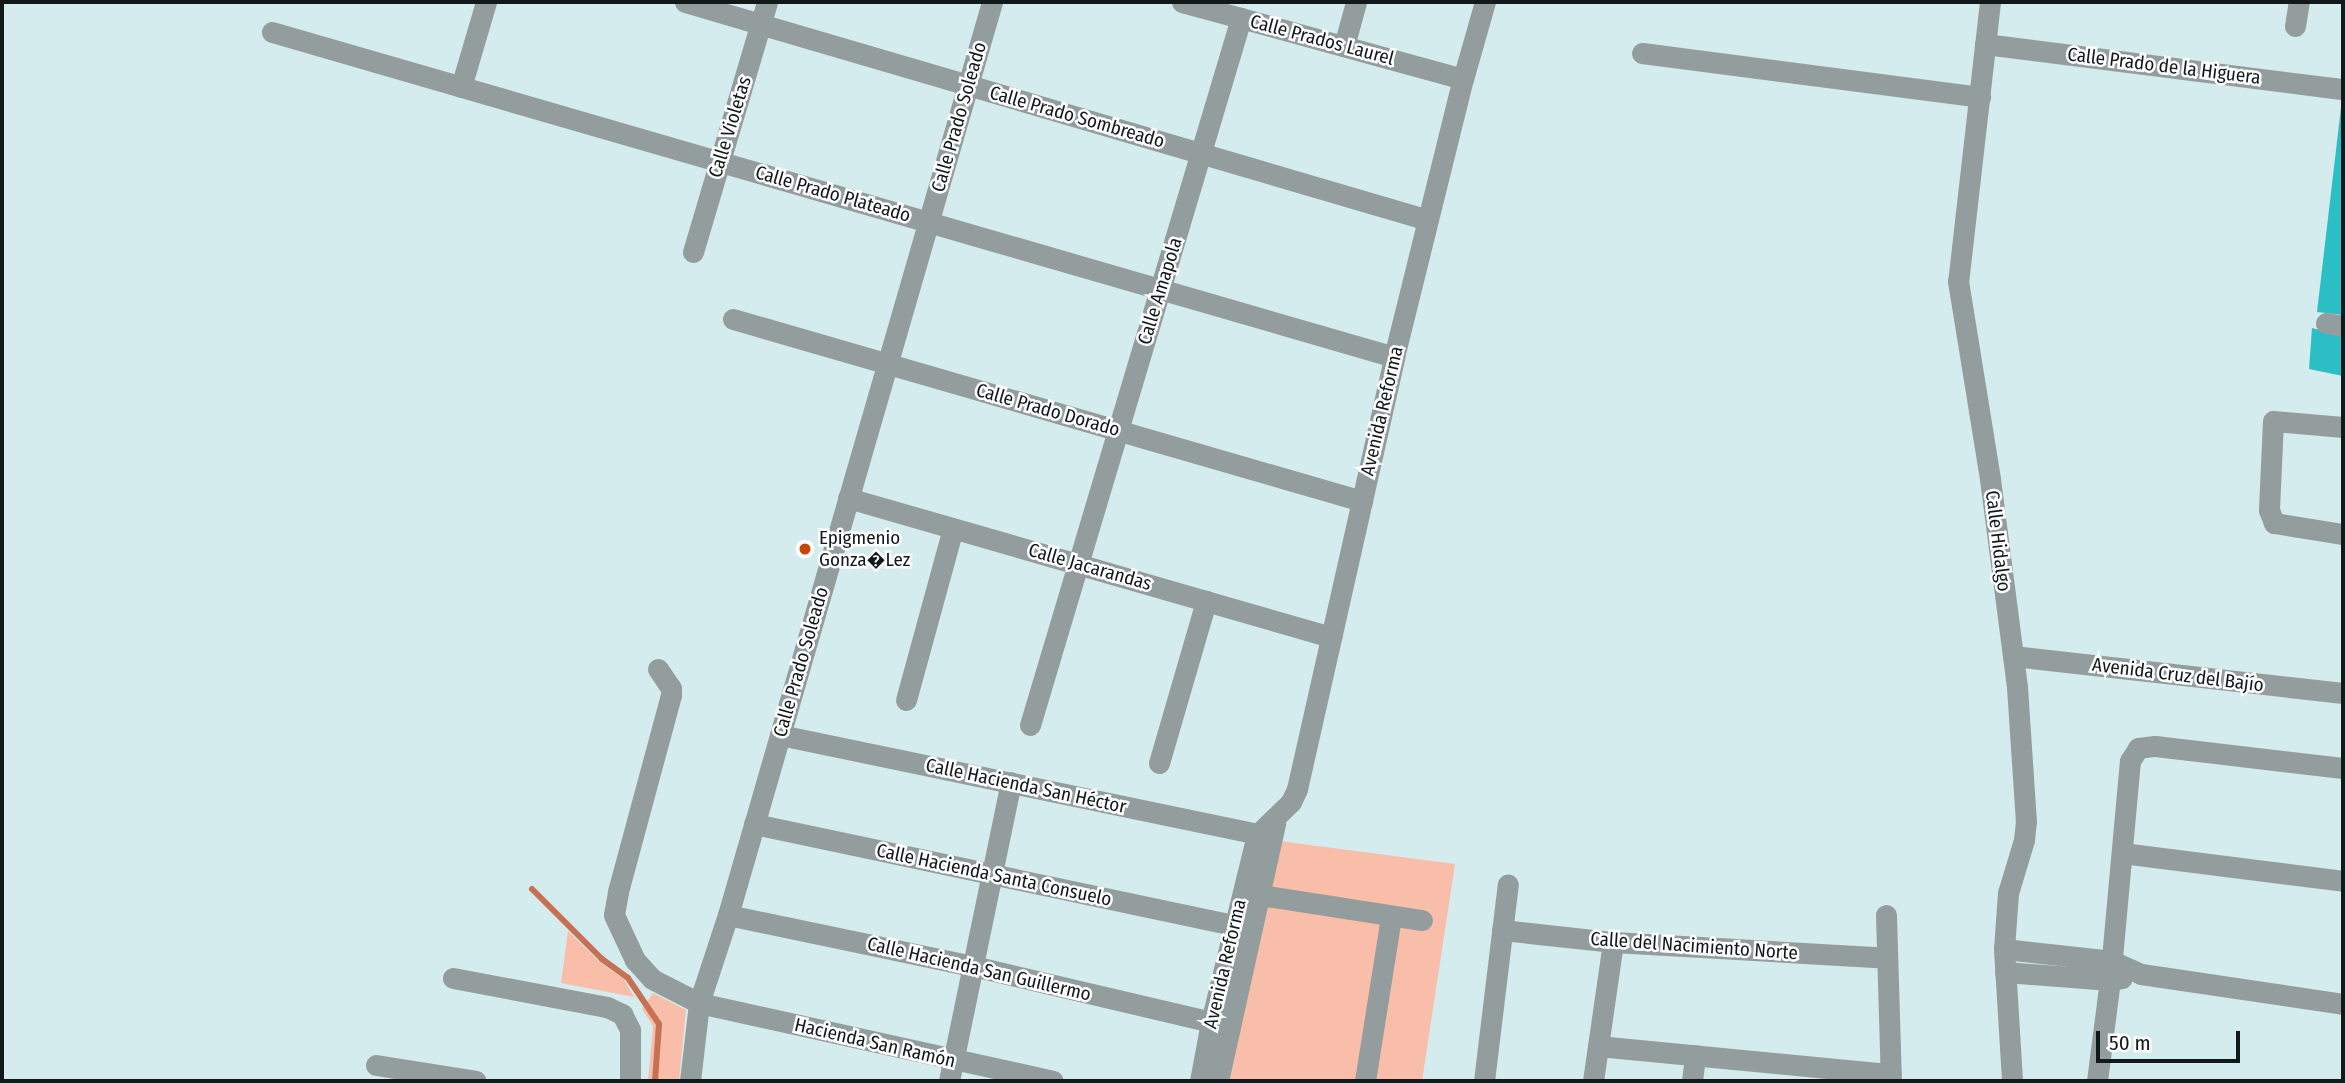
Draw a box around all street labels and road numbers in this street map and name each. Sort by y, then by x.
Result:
street label: Calle Prados Laurel [1248,10,1396,70]
street label: Calle Prado Soleado [927,39,991,195]
street label: Calle Prado de la Higuera [2066,43,2262,89]
street label: Calle Violetas [704,74,756,180]
street label: Calle Prado Sombreado [987,81,1167,153]
street label: Calle Prado Plateado [753,161,913,227]
street label: Calle Amapola [1133,235,1187,347]
street label: Avenida Reforma [1356,344,1408,478]
street label: Calle Prado Dorado [973,379,1123,441]
street label: Calle Hidalgo [1980,489,2016,593]
street label: Calle Jacarandas [1026,539,1154,595]
street label: Calle Prado Soleado [769,584,833,740]
street label: Avenida Cruz del Bajío [2091,653,2265,697]
street label: Calle Hacienda San Héctor [924,754,1128,818]
street label: Calle Hacienda Santa Consuelo [874,839,1114,911]
street label: Avenida Reforma [1199,897,1251,1031]
street label: Calle del Nacimiento Norte [1590,927,1798,965]
street label: Calle Hacienda San Guillermo [865,932,1093,1006]
street label: Hacienda San Ramón [792,1013,958,1073]

